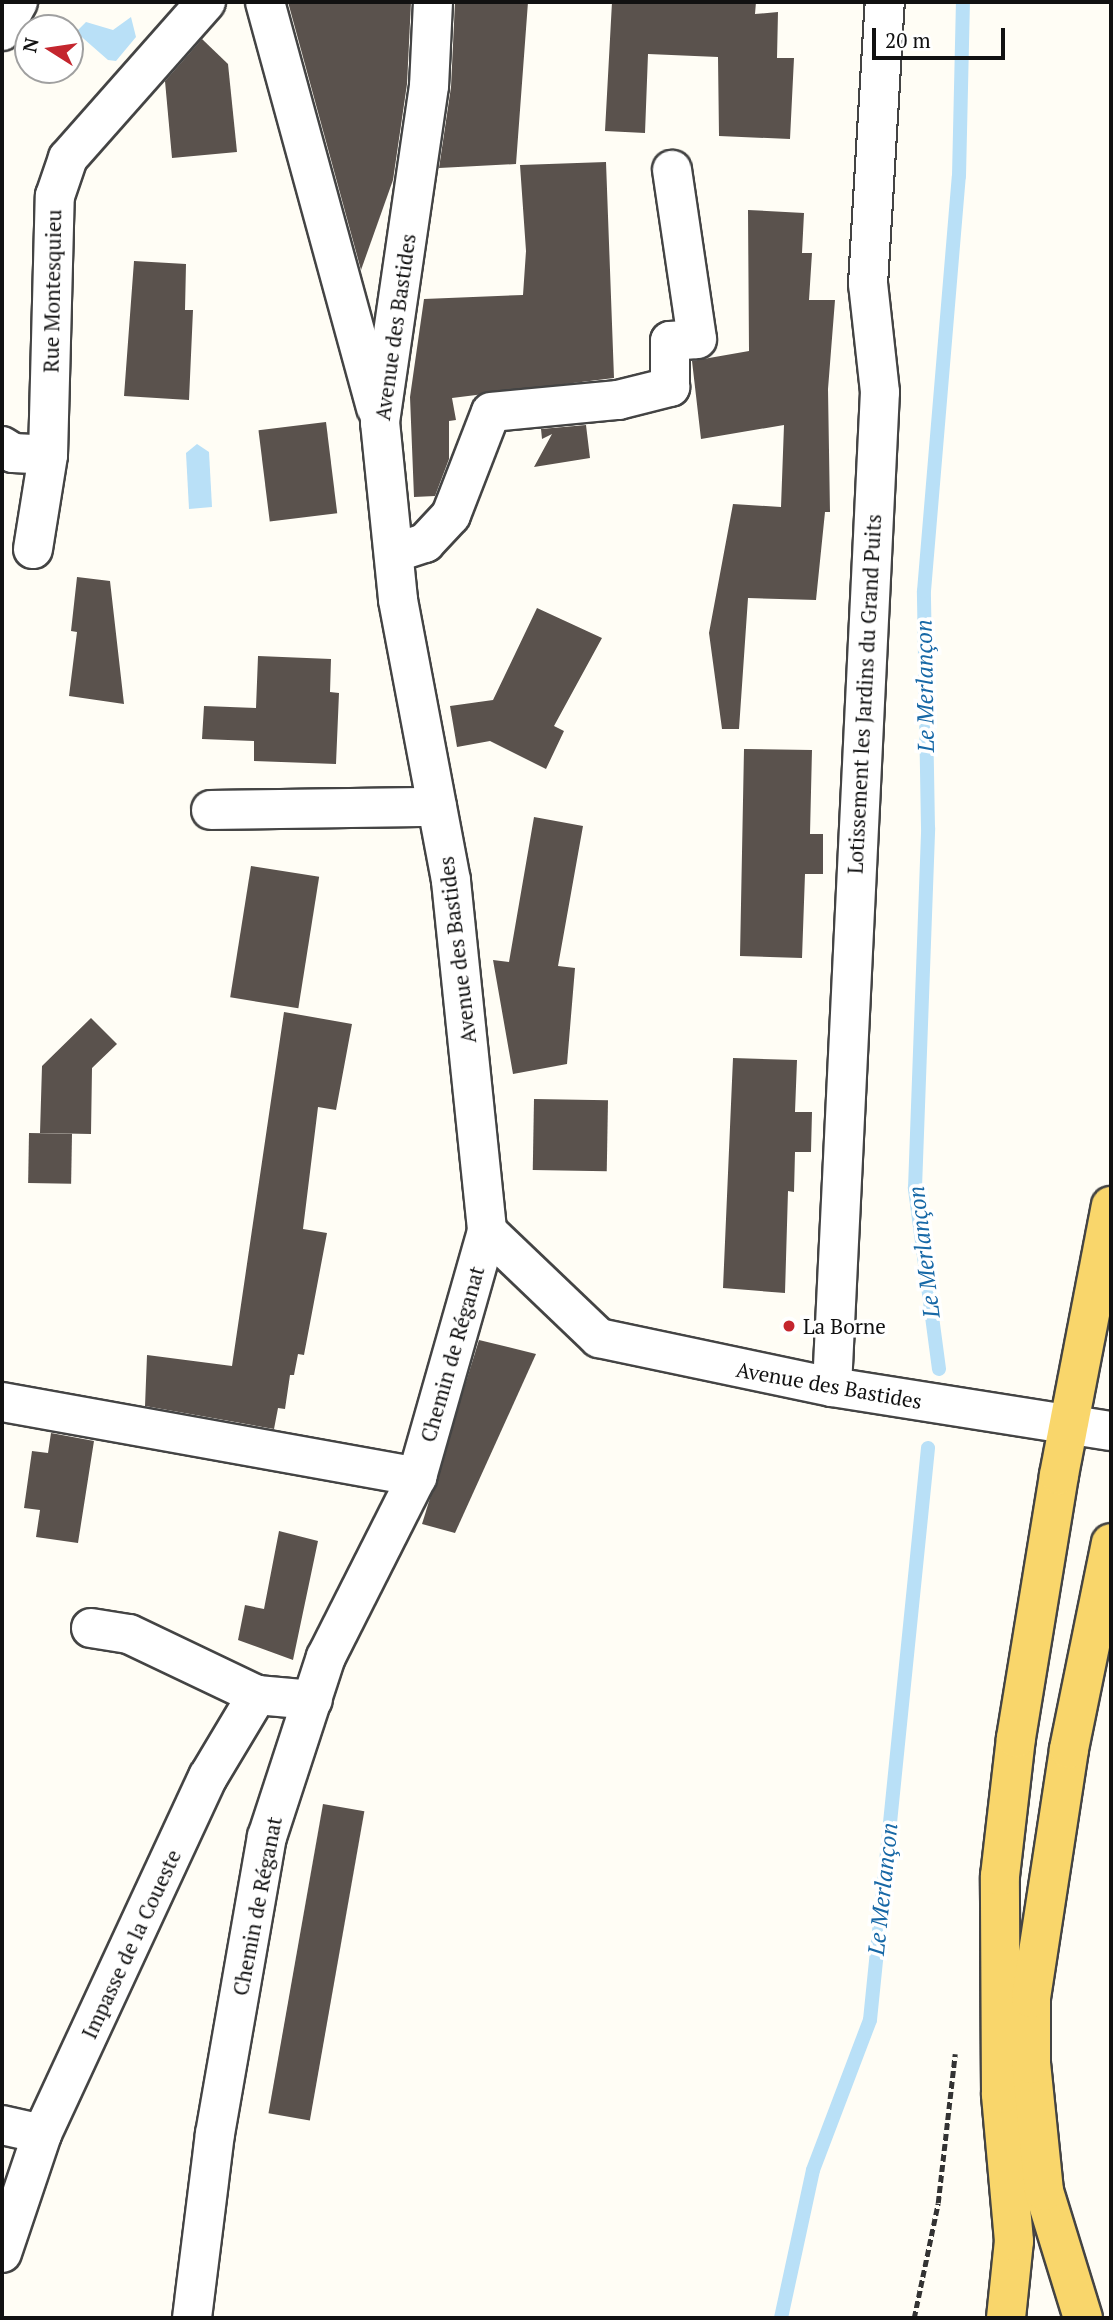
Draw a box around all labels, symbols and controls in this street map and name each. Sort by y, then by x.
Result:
north arrow [14,14,84,84]
scale bar [875,14,1008,58]
text: 20 m [885,26,931,54]
text: N [16,35,44,55]
street label: Rue Montesquieu [38,209,66,373]
street label: Avenue des Bastides [369,232,421,422]
street label: Lotissement les Jardins du Grand Puits [842,513,886,875]
water label: Le Merlançon [910,619,940,753]
street label: Avenue des Bastides [433,855,481,1045]
water label: Le Merlançon [902,1184,946,1320]
street label: Chemin de Réganat [415,1263,489,1445]
place label: La Borne [803,1313,886,1339]
marker: La Borne [781,1318,797,1334]
street label: Avenue des Bastides [734,1356,924,1414]
street label: Chemin de Réganat [227,1814,287,1998]
water label: Le Merlançon [862,1821,904,1957]
street label: Impasse de la Coueste [76,1845,186,2043]

